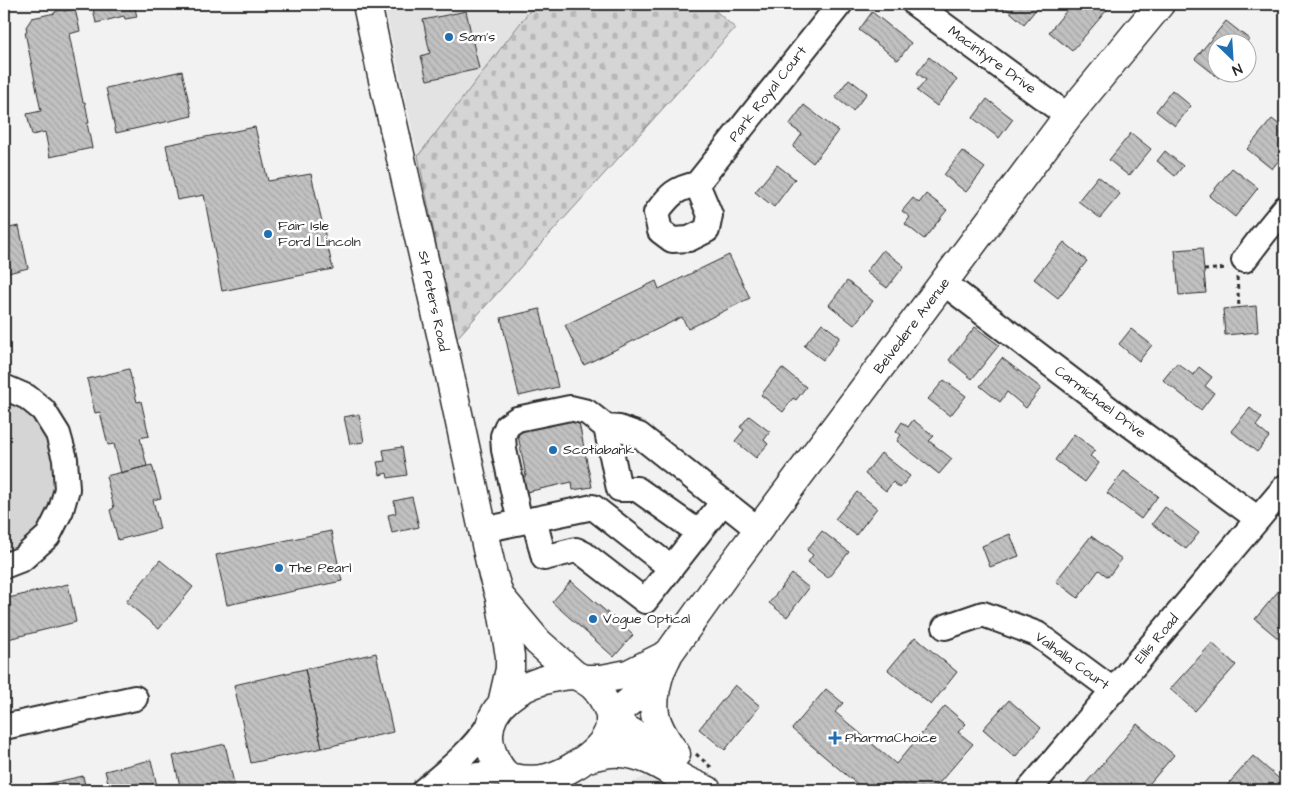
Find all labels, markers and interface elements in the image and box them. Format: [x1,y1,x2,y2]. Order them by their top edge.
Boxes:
street label: Macintyre Drive [944,21,1041,99]
place label: Sam's [459,27,495,47]
marker: Sam's [443,31,455,43]
north arrow [1206,32,1256,82]
street label: Park Royal Court [724,42,812,146]
text: N [1229,58,1245,80]
place label: Fair Isle Ford Lincoln [278,216,361,252]
marker: Fair Isle Ford Lincoln [262,228,274,240]
street label: St Peters Road [413,249,453,353]
street label: Belvedere Avenue [869,273,955,378]
street label: Carmichael Drive [1050,361,1150,443]
place label: Scotiabank [563,440,635,460]
marker: Scotiabank [547,444,559,456]
place label: The Pearl [289,558,351,578]
marker: The Pearl [273,562,285,574]
place label: Vogue Optical [603,609,690,629]
street label: Ellis Road [1130,610,1184,668]
marker: Vogue Optical [587,613,599,625]
street label: Valhalla Court [1031,627,1114,695]
place label: PharmaChoice [845,728,937,748]
marker: PharmaChoice [829,732,841,744]

